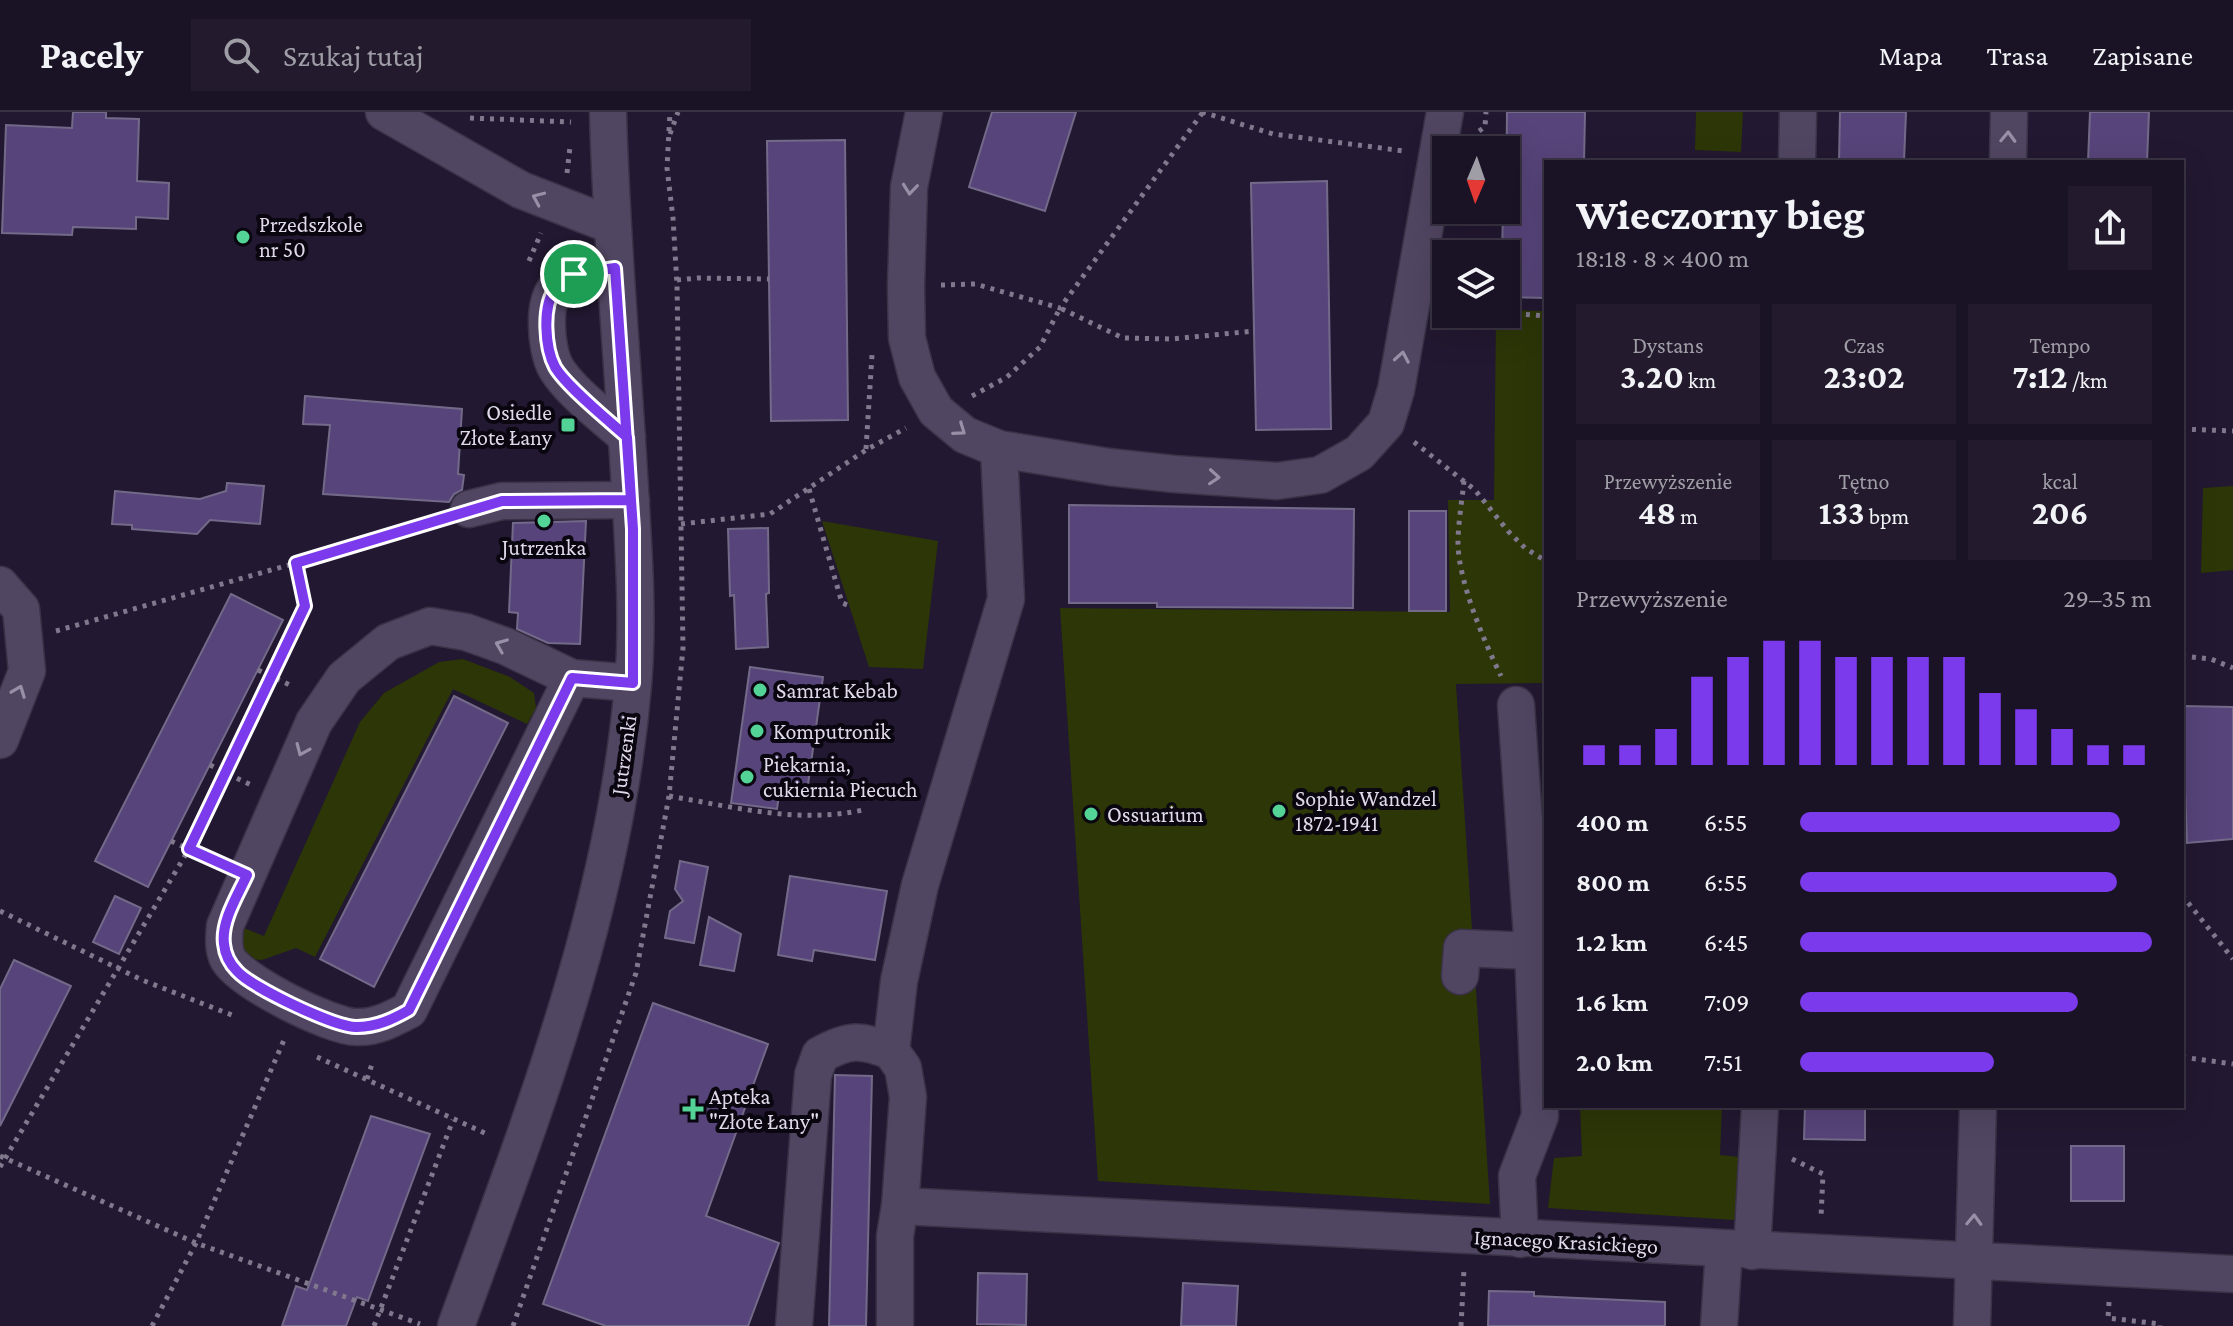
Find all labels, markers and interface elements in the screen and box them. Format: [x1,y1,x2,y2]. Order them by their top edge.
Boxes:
search box [191,19,751,91]
icon: search [219,33,263,77]
text: Pacely [40,34,143,76]
text: Szukaj tutaj [283,39,423,72]
text: Mapa [1879,40,1943,71]
text: Trasa [1987,40,2048,71]
text: Zapisane [2092,40,2193,71]
one-way arrow [2000,130,2017,143]
north arrow [1432,136,1520,224]
map controls [1432,136,1520,328]
one-way arrow [902,182,919,195]
button: share [2068,186,2152,270]
text: Wieczorny bieg [1576,190,1865,238]
one-way arrow [532,191,547,207]
place label: Przedszkole nr 50 [259,212,363,262]
marker: Przedszkole nr 50 [234,228,252,246]
pin [540,240,608,308]
button: layers [1432,240,1520,328]
text: 18:18 · 8 × 400 m [1576,244,1749,273]
icon: arrive [552,252,596,296]
text: Dystans [1632,333,1704,358]
text: Czas [1843,333,1885,358]
text: Tempo [2030,333,2090,358]
one-way arrow [1393,350,1410,364]
text: 3.20 [1620,358,1684,395]
text: 23:02 [1823,358,1905,395]
text: 7:12 [2012,358,2068,395]
text: km [1684,368,1716,393]
text: /km [2068,368,2108,393]
place label: Osiedle Złote Łany [460,400,553,450]
marker: Osiedle Złote Łany [559,416,577,434]
one-way arrow [952,420,966,435]
one-way arrow [1208,468,1221,485]
text: Przewyższenie [1604,469,1732,494]
text: Tętno [1839,469,1889,494]
text: kcal [2042,469,2078,494]
text: 48 [1638,494,1676,531]
text: 133 [1819,494,1865,531]
text: 206 [2032,494,2088,531]
text: m [1676,504,1698,529]
text: bpm [1865,504,1909,529]
marker: Jutrzenka [535,512,553,530]
place label: Jutrzenka [500,535,586,560]
text: Przewyższenie [1576,584,1728,613]
text: 29–35 m [2063,584,2152,613]
one-way arrow [495,638,509,655]
place label: Samrat Kebab [776,678,898,703]
marker: Samrat Kebab [751,681,769,699]
one-way arrow [9,685,26,699]
street label: Jutrzenki [605,713,641,799]
place label: Komputronik [773,719,891,744]
marker: Komputronik [748,722,766,740]
one-way arrow [295,742,311,756]
place label: Piekarnia, cukiernia Piecuch [763,752,918,802]
marker: Piekarnia, cukiernia Piecuch [738,768,756,786]
place label: Sophie Wandzel 1872-1941 [1295,786,1437,836]
place label: Ossuarium [1107,802,1204,827]
marker: Sophie Wandzel 1872-1941 [1270,802,1288,820]
marker: Ossuarium [1082,805,1100,823]
text: 400 m [1576,808,1649,837]
text: 6:55 [1704,808,1747,837]
text: 800 m [1576,868,1650,897]
text: 6:55 [1704,868,1747,897]
text: 1.2 km [1576,928,1647,957]
text: 6:45 [1704,928,1749,957]
text: 1.6 km [1576,988,1648,1017]
text: 7:09 [1704,988,1749,1017]
text: 2.0 km [1576,1048,1653,1077]
text: 7:51 [1704,1048,1742,1077]
place label: Apteka "Złote Łany" [709,1084,819,1134]
marker: Apteka "Złote Łany" [684,1100,702,1118]
one-way arrow [1966,1213,1983,1226]
street label: Ignacego Krasickiego [1473,1224,1659,1259]

